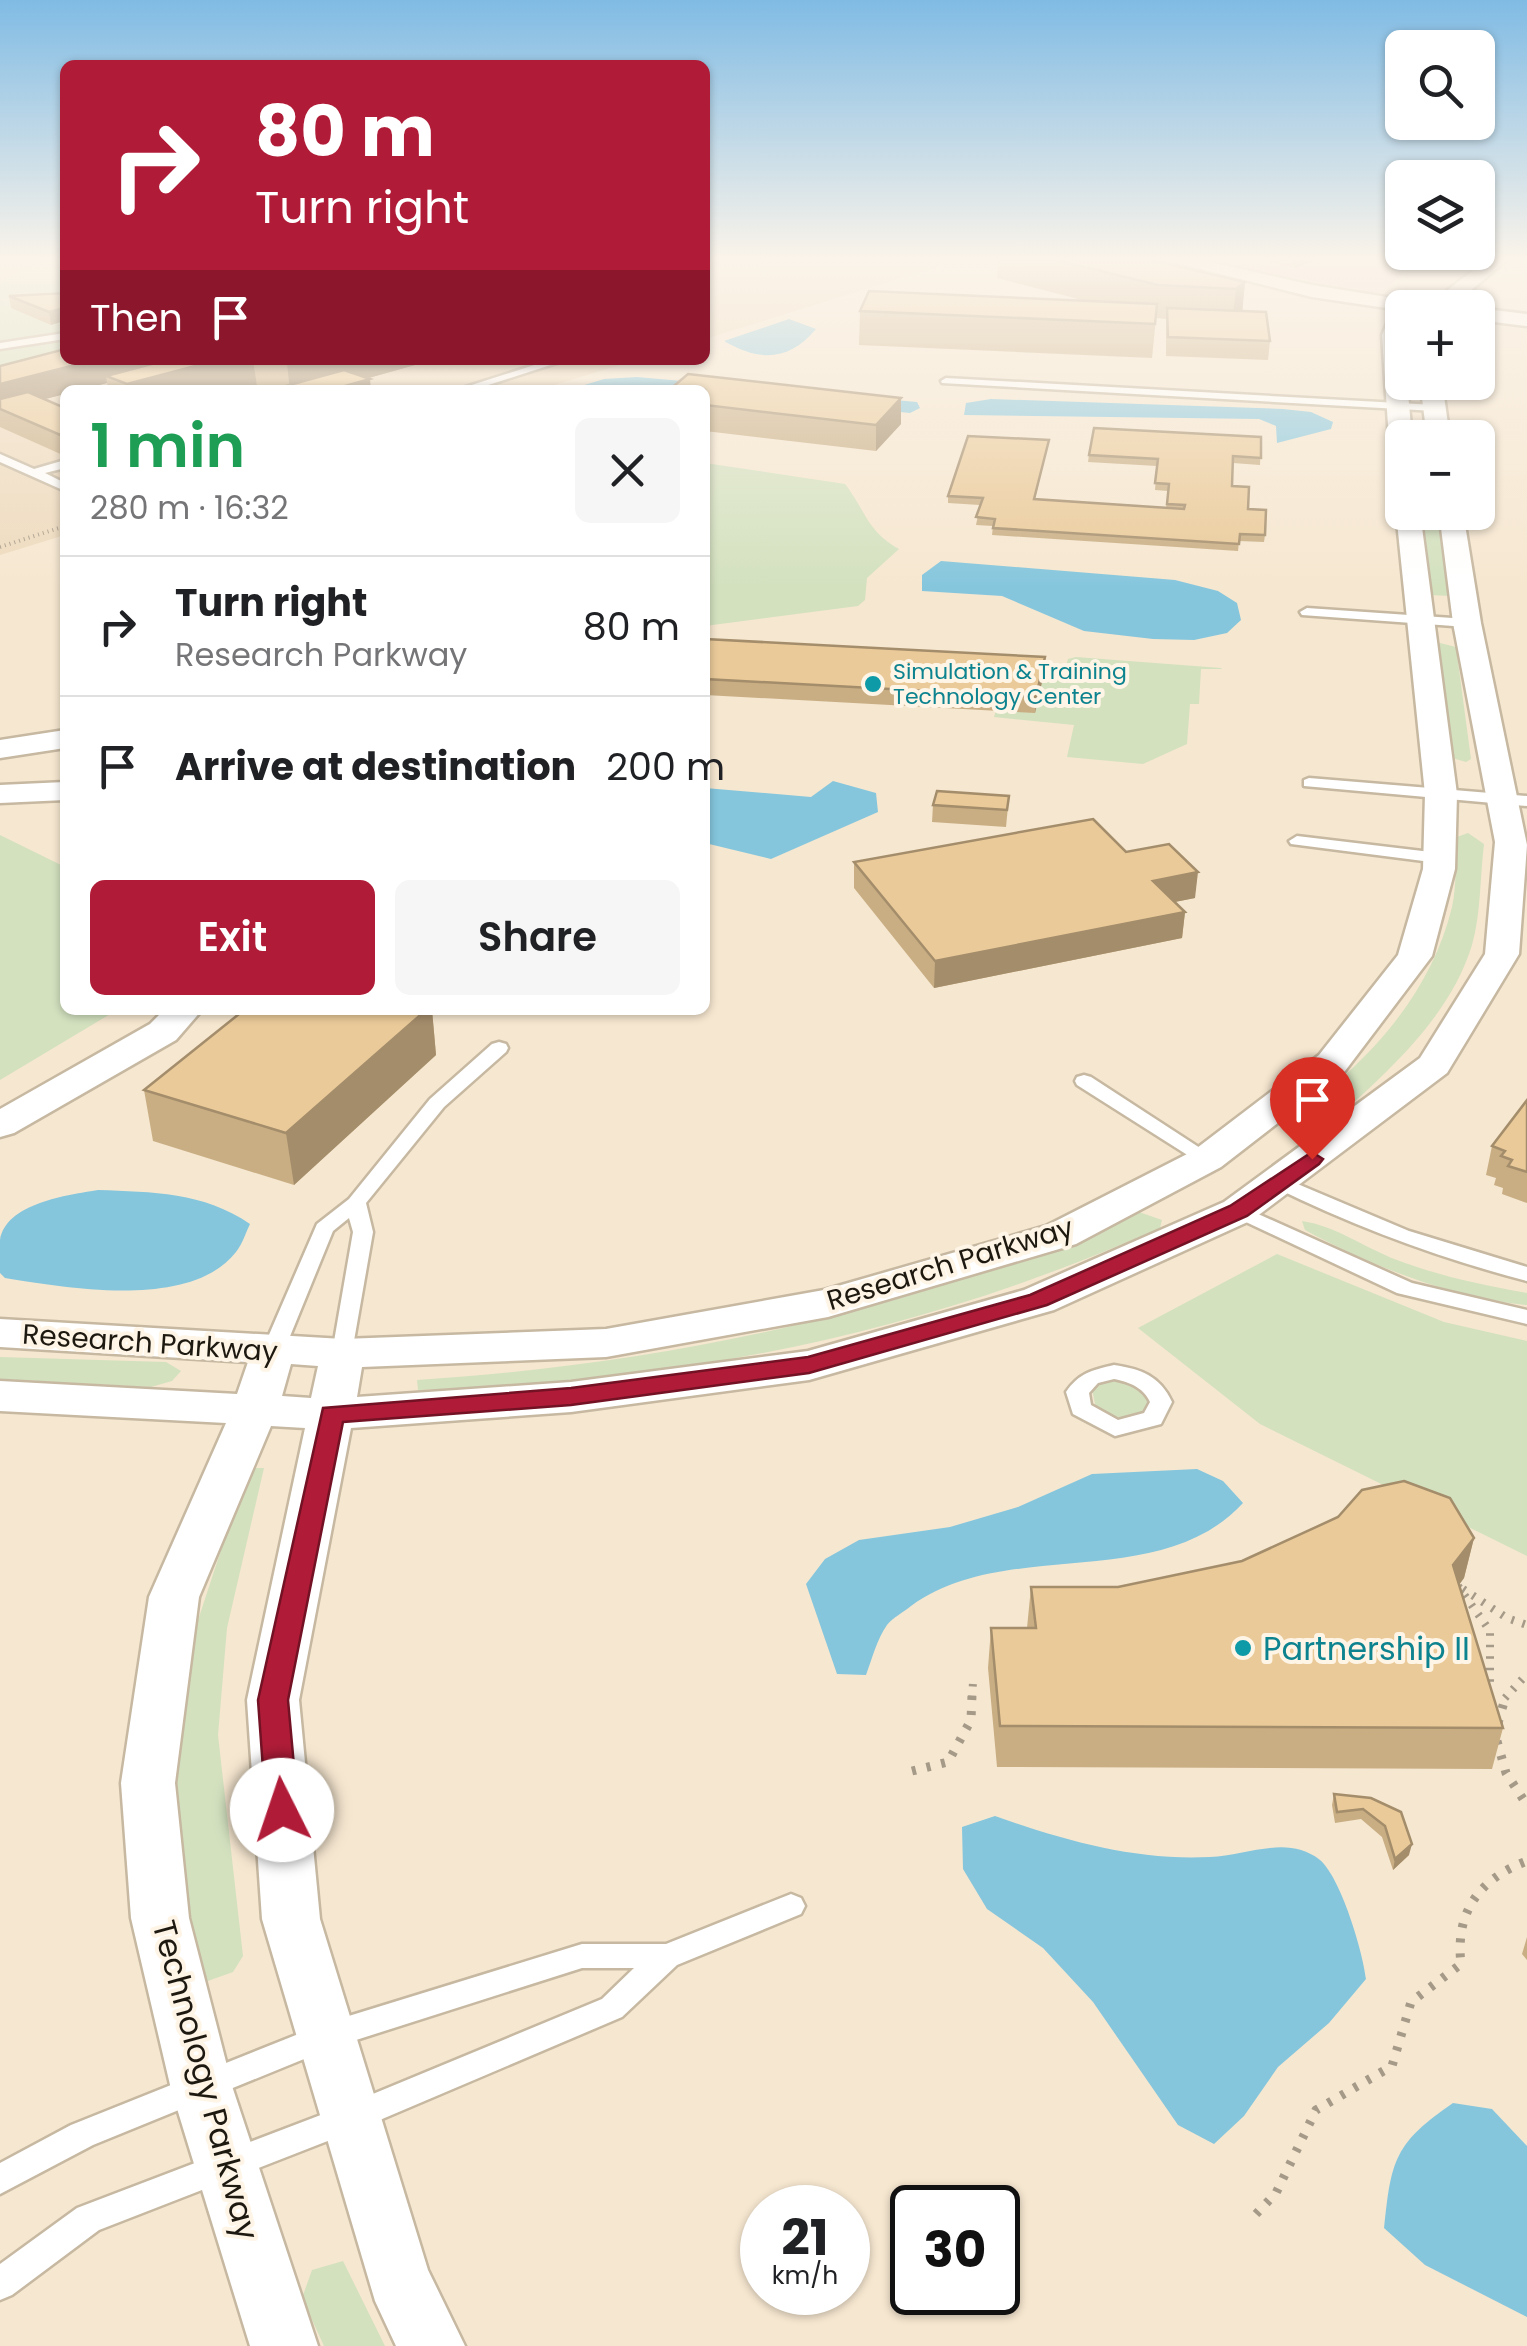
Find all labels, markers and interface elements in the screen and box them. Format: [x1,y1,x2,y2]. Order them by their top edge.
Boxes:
map controls [1385,30,1495,530]
button: search [1385,30,1495,140]
text: 80 m [255,82,435,181]
icon: right [90,100,220,230]
button: layers [1385,160,1495,270]
text: Turn right [255,176,469,239]
icon: arrive [203,290,258,345]
button: + [1385,290,1495,400]
text: Then [90,291,183,344]
text: 1 min [90,404,245,488]
button: close [575,418,680,523]
button: − [1385,420,1495,530]
text: 280 m · 16:32 [90,485,289,530]
text: Turn right [175,576,367,629]
icon: right [90,599,145,654]
text: 80 m [583,600,680,653]
text: Research Parkway [175,632,467,677]
place label: Simulation & Training Technology Center [893,656,1127,712]
marker: Simulation & Training Technology Center [862,673,884,695]
icon: arrive [90,739,145,794]
text: Arrive at destination [175,740,576,793]
text: 200 m [606,740,725,793]
button: Exit [90,880,375,995]
button: Share [395,880,680,995]
pin [1270,1057,1355,1160]
icon: arrive [1285,1072,1340,1127]
street label: Research Parkway [822,1208,1078,1320]
street label: Research Parkway [21,1315,279,1371]
place label: Partnership II [1263,1626,1470,1671]
marker: Partnership II [1232,1637,1254,1659]
position arrow [230,1758,334,1862]
street label: Technology Parkway [142,1915,270,2245]
speed limit sign: 30 [890,2185,1020,2315]
text: 21 [781,2202,829,2273]
text: km/h [772,2258,838,2293]

